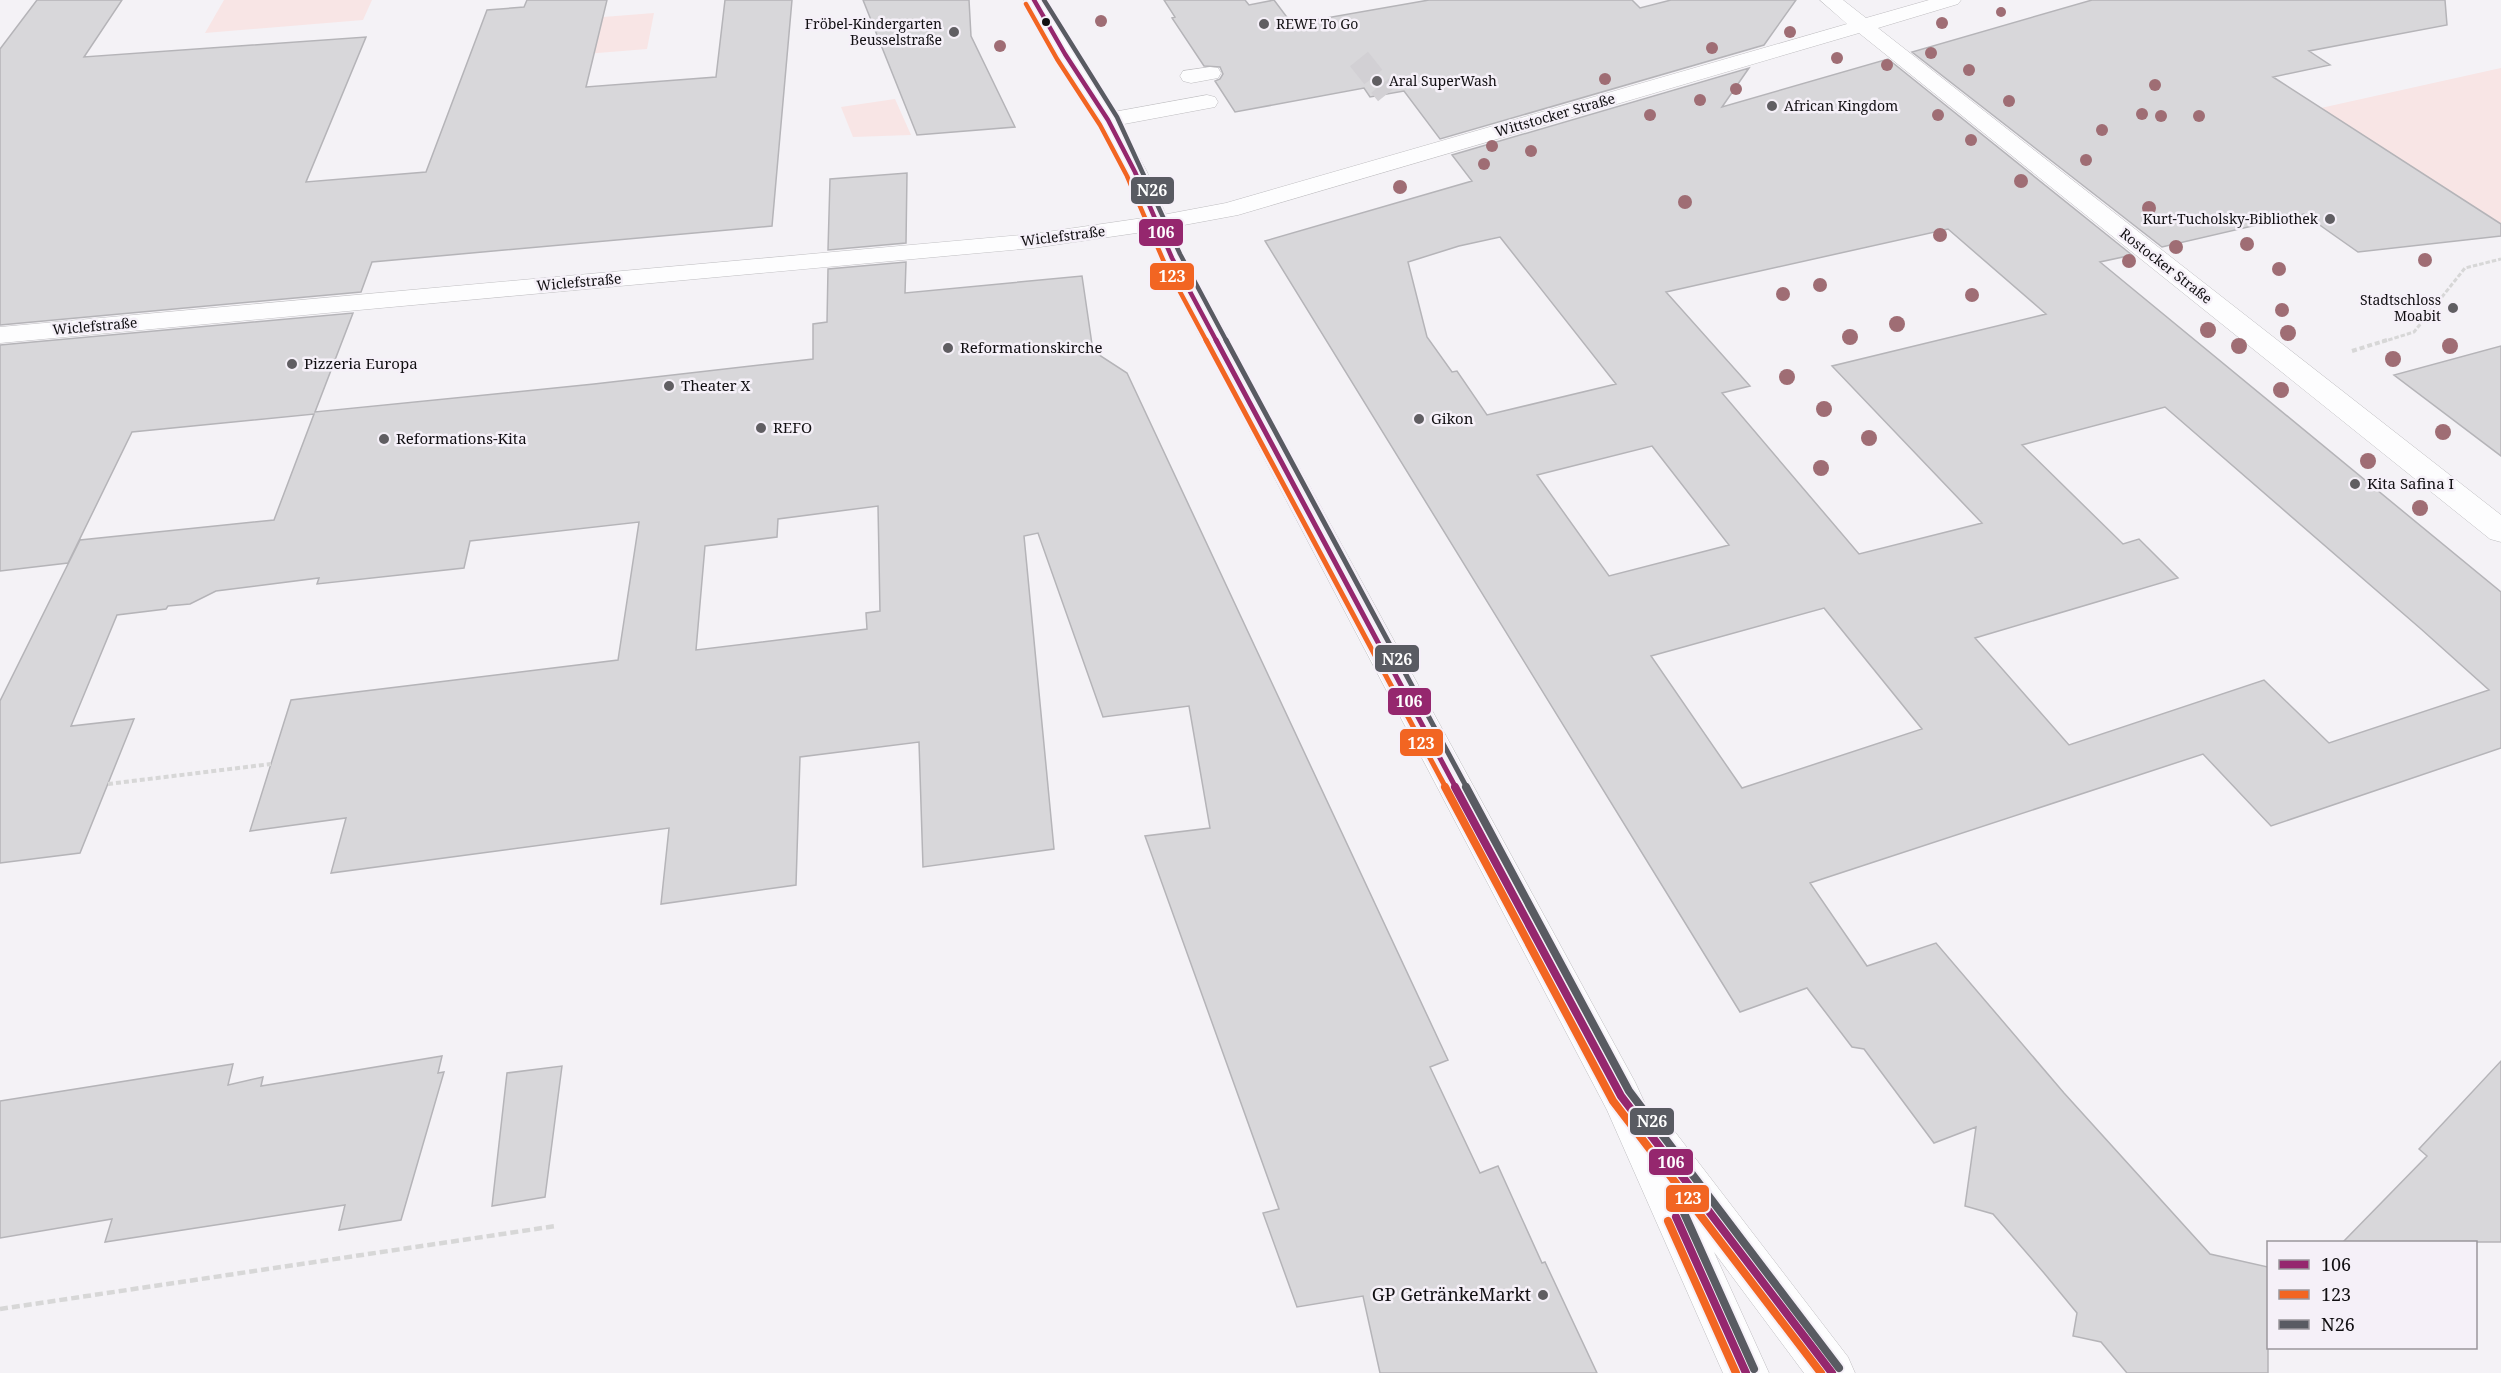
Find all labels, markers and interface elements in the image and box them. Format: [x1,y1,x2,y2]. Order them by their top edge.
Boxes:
place label: Fröbel-Kindergarten Beusselstraße [805,14,942,49]
place label: REWE To Go [1276,14,1358,33]
unlabelled marker [1040,16,1052,28]
marker: REWE To Go [1257,17,1271,31]
marker: Fröbel-Kindergarten Beusselstraße [947,25,961,39]
place label: Aral SuperWash [1389,71,1497,90]
marker: Aral SuperWash [1370,74,1384,88]
street label: Wittstocker Straße [1493,88,1617,141]
place label: African Kingdom [1784,96,1898,115]
marker: African Kingdom [1765,99,1779,113]
line badge: N26 [1130,176,1175,205]
text: N26 [1137,179,1167,201]
place label: Kurt-Tucholsky-Bibliothek [2143,209,2319,228]
marker: Kurt-Tucholsky-Bibliothek [2323,212,2337,226]
line badge: 106 [1138,218,1184,247]
street label: Wiclefstraße [1020,221,1106,250]
text: 106 [1147,221,1175,243]
street label: Rostocker Straße [2116,224,2216,308]
line badge: 123 [1149,262,1195,291]
text: 123 [1158,265,1186,287]
street label: Wiclefstraße [536,268,622,295]
place label: Stadtschloss Moabit [2360,290,2441,325]
marker: Stadtschloss Moabit [2446,301,2460,315]
street label: Wiclefstraße [52,312,138,339]
place label: Reformationskirche [960,337,1103,357]
marker: Reformationskirche [941,341,955,355]
place label: Pizzeria Europa [304,353,418,373]
marker: Pizzeria Europa [285,357,299,371]
place label: Theater X [681,375,750,395]
marker: Theater X [662,379,676,393]
place label: Gikon [1431,408,1474,428]
marker: Gikon [1412,412,1426,426]
place label: REFO [773,417,812,437]
marker: REFO [754,421,768,435]
place label: Reformations-Kita [396,428,527,448]
marker: Reformations-Kita [377,432,391,446]
place label: Kita Safina I [2367,473,2454,493]
marker: Kita Safina I [2348,477,2362,491]
line badge: N26 [1374,644,1420,673]
text: N26 [1382,648,1412,670]
line badge: 106 [1387,687,1432,716]
text: 106 [1395,690,1423,712]
line badge: 123 [1399,728,1444,757]
text: 123 [1407,732,1435,754]
line badge: N26 [1629,1107,1675,1136]
text: N26 [1637,1110,1667,1132]
line badge: 106 [1648,1148,1694,1176]
text: 106 [1657,1151,1685,1173]
line badge: 123 [1665,1184,1710,1213]
text: 123 [1674,1187,1702,1209]
legend [2267,1241,2477,1349]
text: 106 [2321,1252,2351,1276]
place label: GP GetränkeMarkt [1372,1282,1531,1306]
text: 123 [2321,1282,2351,1306]
marker: GP GetränkeMarkt [1536,1288,1550,1302]
text: N26 [2321,1312,2355,1336]

